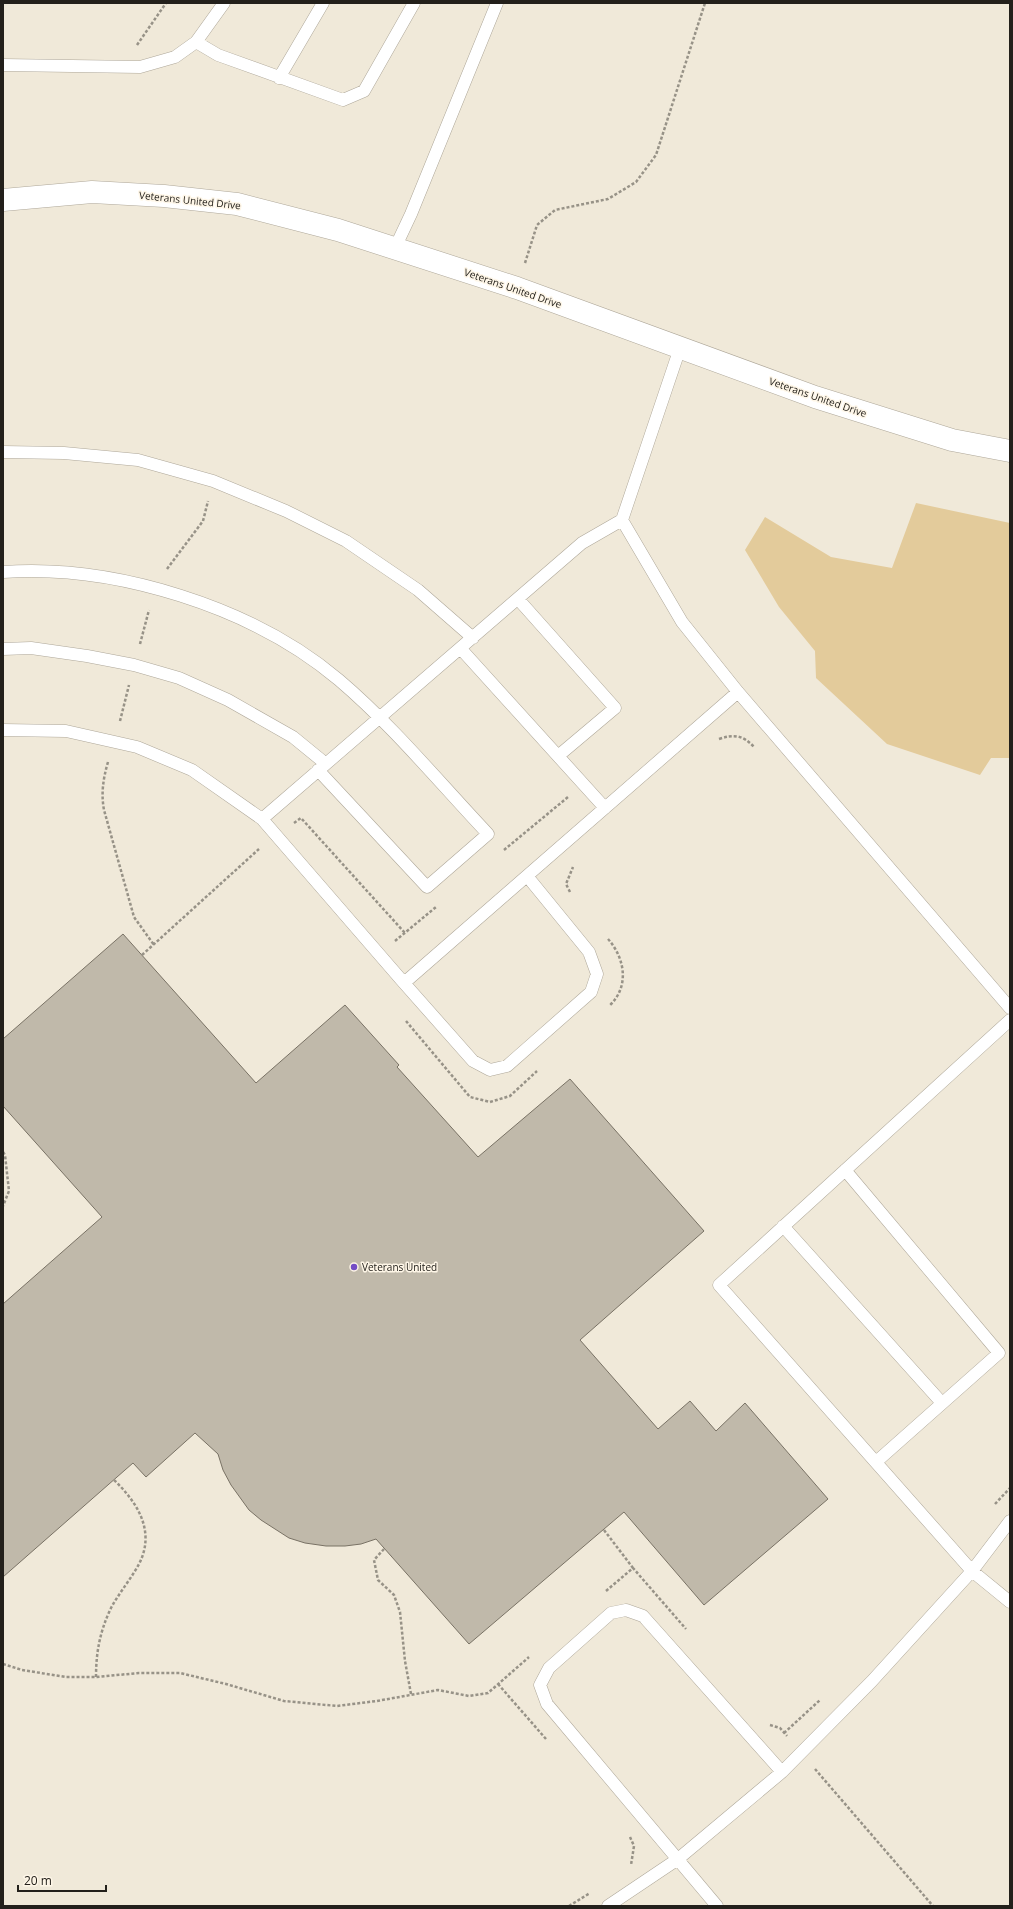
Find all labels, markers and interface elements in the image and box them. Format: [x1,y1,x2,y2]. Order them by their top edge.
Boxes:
street label: Veterans United Drive [138,188,242,212]
street label: Veterans United Drive [462,265,564,311]
street label: Veterans United Drive [767,374,869,420]
place label: Veterans United [362,1260,437,1274]
marker: Veterans United [349,1262,359,1272]
scale bar [18,1867,106,1893]
text: 20 m [24,1872,52,1889]

